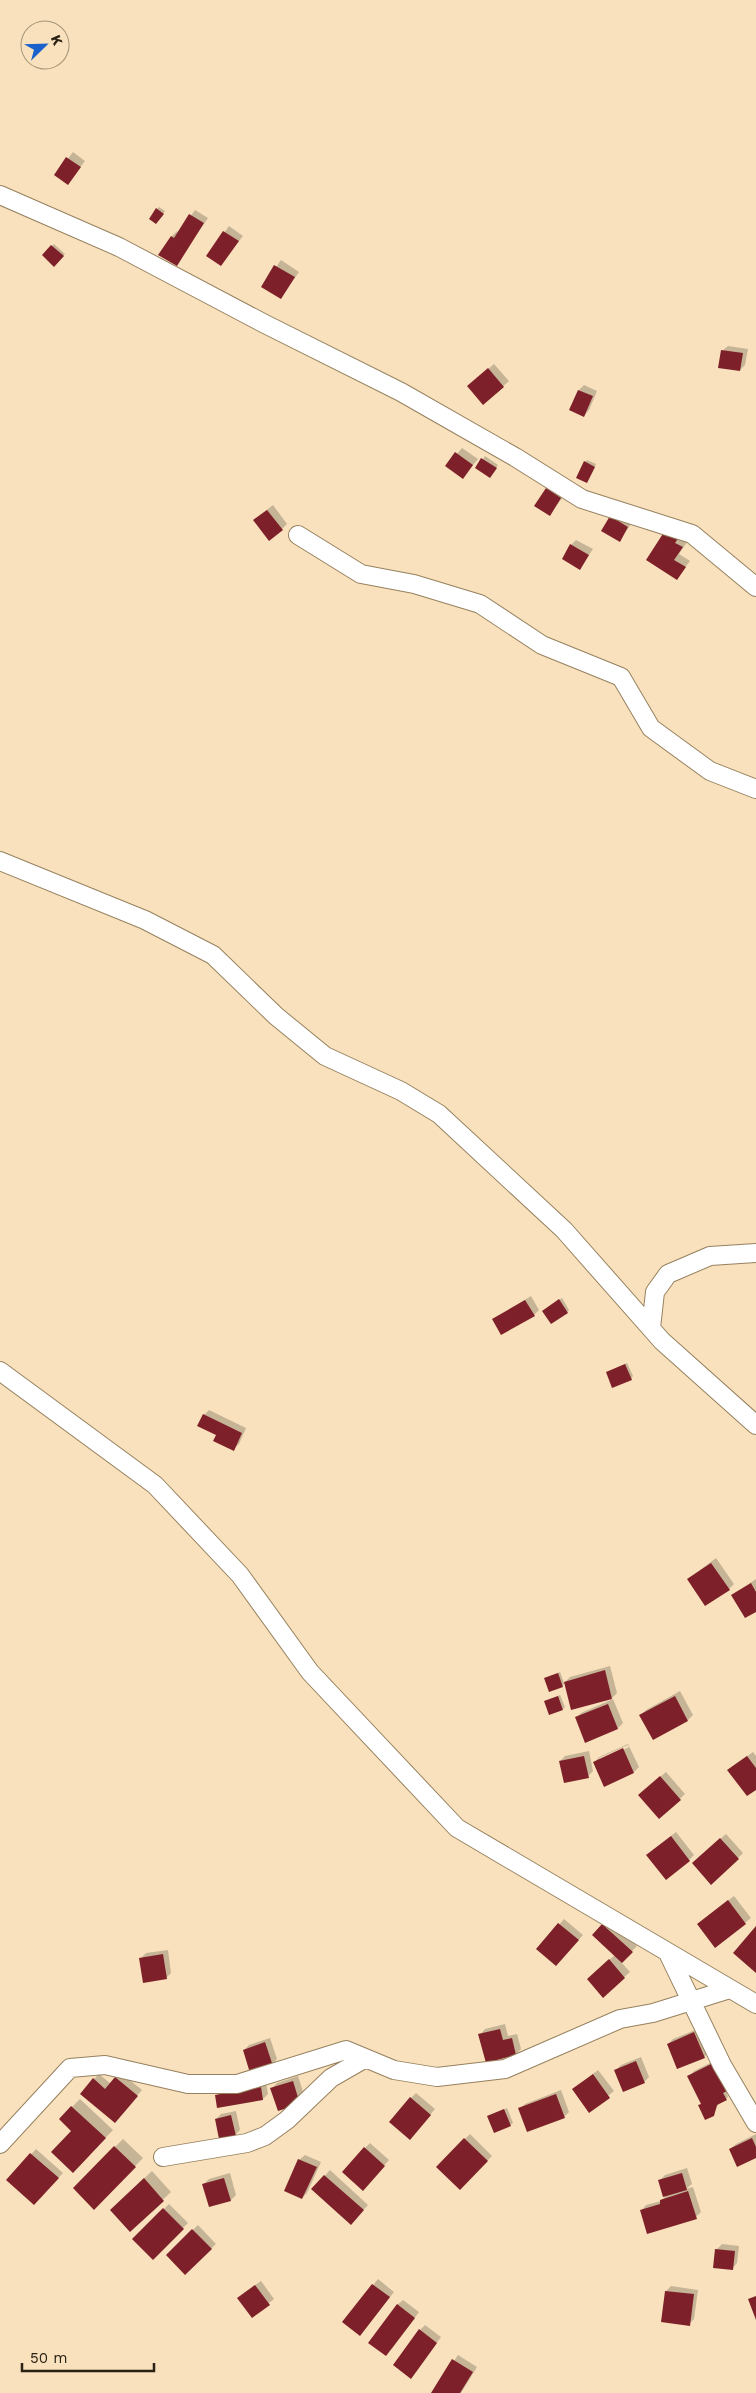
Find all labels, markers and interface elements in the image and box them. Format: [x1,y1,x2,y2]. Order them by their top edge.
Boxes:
north arrow [20,20,70,70]
text: K [48,32,66,48]
scale bar [22,2340,155,2372]
text: 50 m [30,2349,67,2367]

